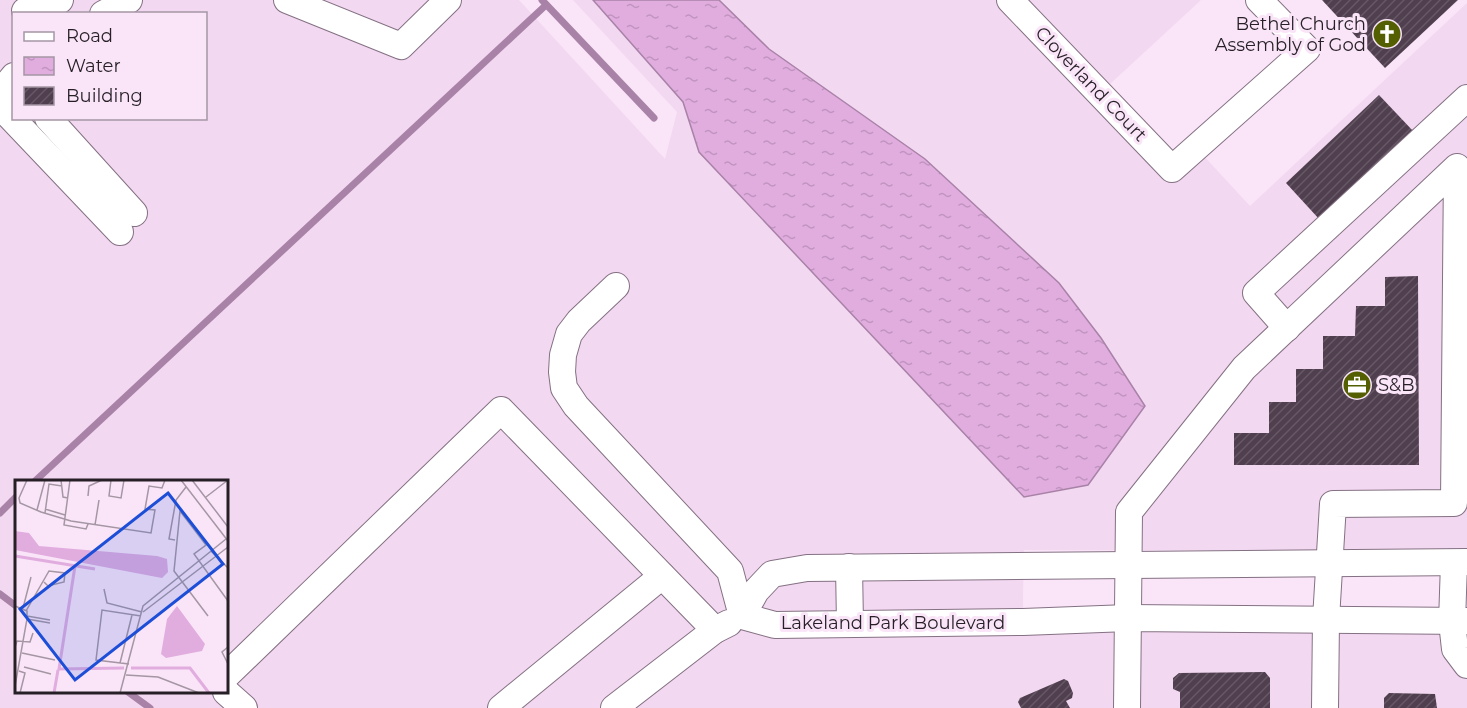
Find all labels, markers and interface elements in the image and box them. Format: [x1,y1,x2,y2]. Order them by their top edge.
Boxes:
legend [12,12,207,120]
place label: Bethel Church Assembly of God [1215,13,1366,56]
church icon: Bethel Church Assembly of God [1371,18,1403,50]
street label: Cloverland Court [1031,22,1151,146]
text: Road [66,25,113,47]
text: Water [66,55,121,77]
text: Building [66,85,143,107]
office icon: S&B [1341,369,1373,401]
place label: S&B [1378,374,1415,396]
inset map [15,480,228,693]
street label: Lakeland Park Boulevard [781,612,1005,634]

